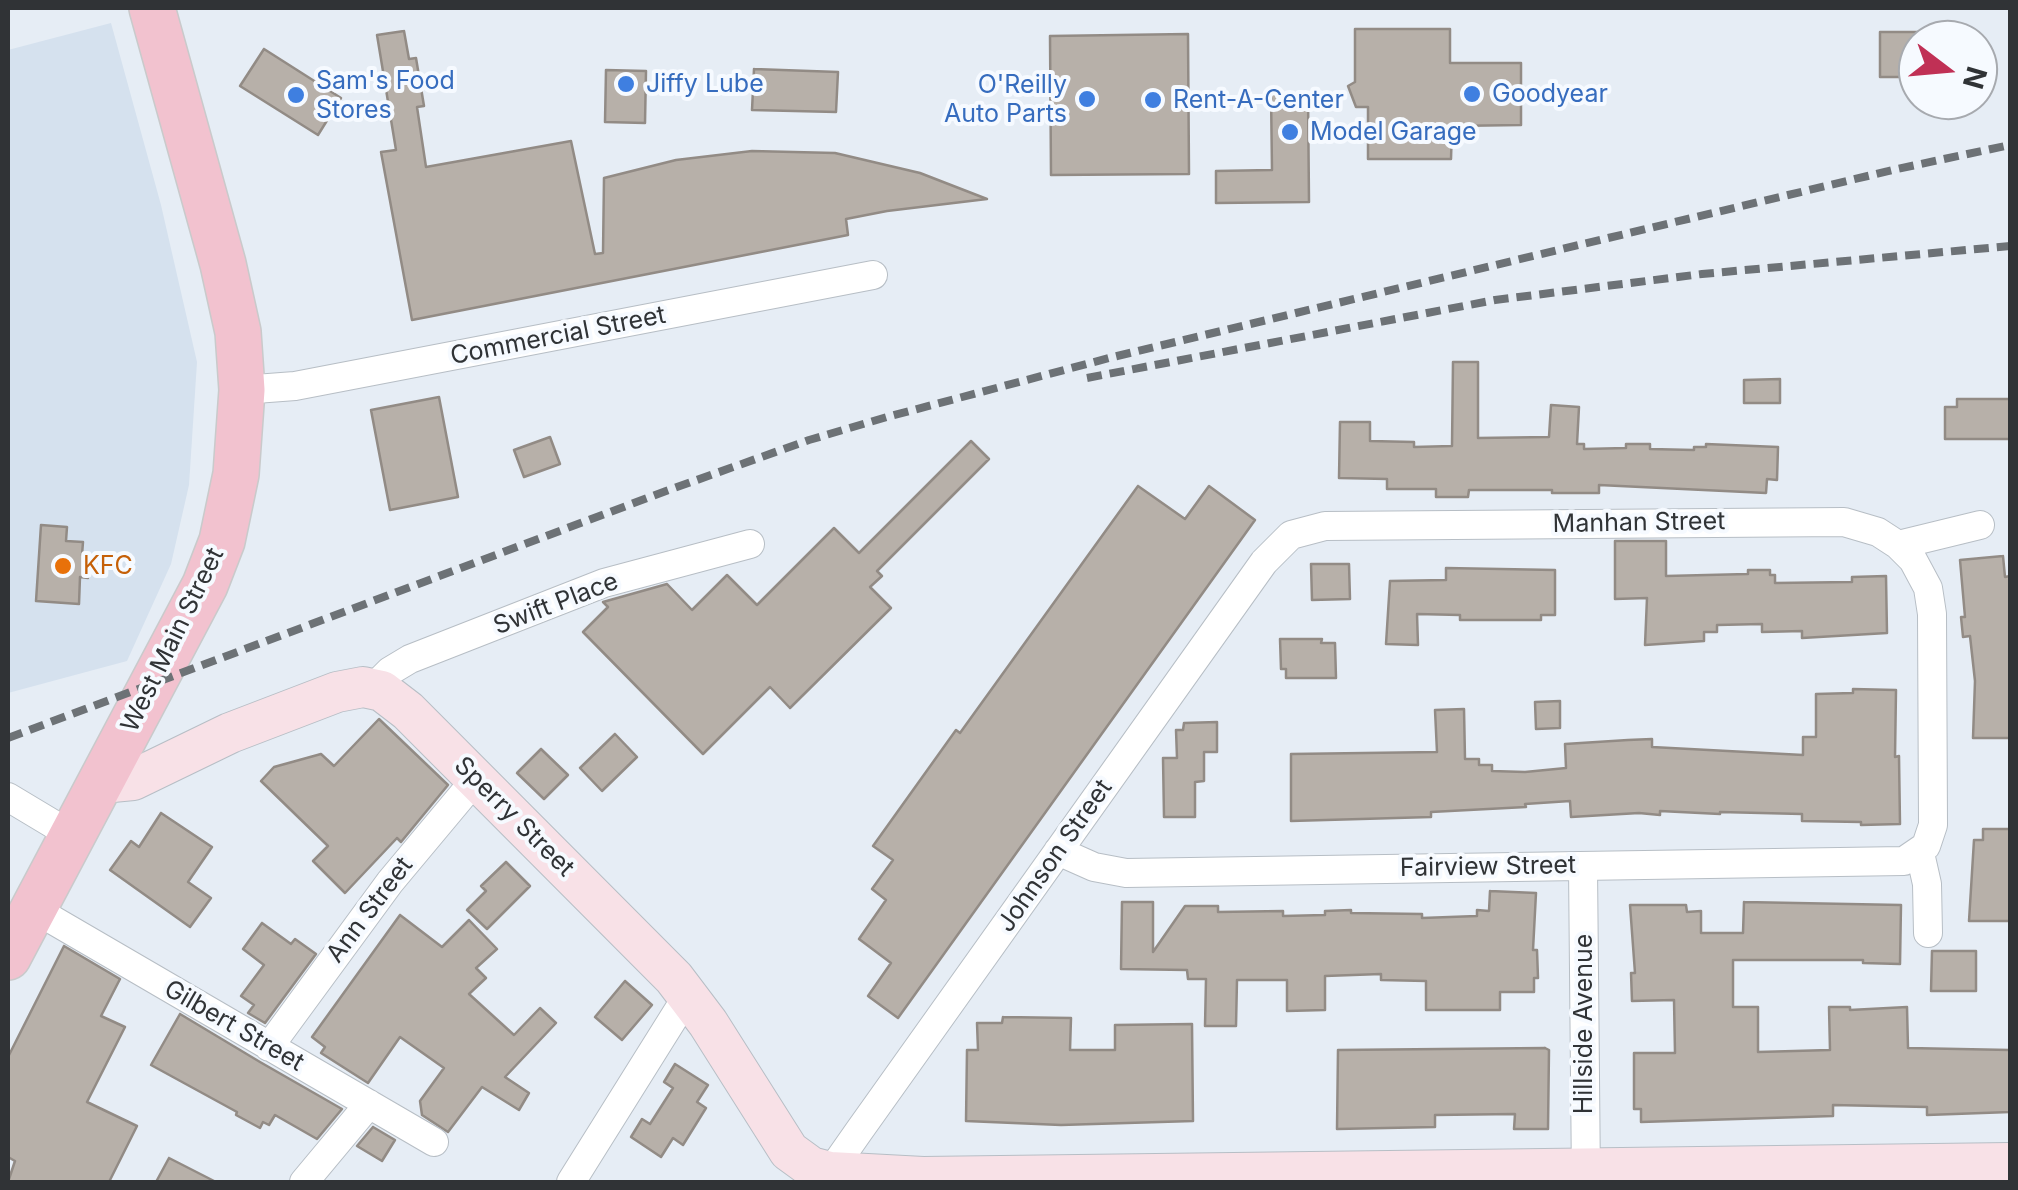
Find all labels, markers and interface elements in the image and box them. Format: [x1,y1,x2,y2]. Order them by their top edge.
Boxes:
north arrow [1898,20,1998,120]
text: N [1956,63,1994,93]
place label: Sam's Food Stores [316,66,455,125]
place label: Jiffy Lube [646,69,764,99]
place label: O'Reilly Auto Parts [944,70,1067,129]
marker: Jiffy Lube [615,73,637,95]
place label: Goodyear [1492,79,1608,109]
marker: Goodyear [1461,83,1483,105]
marker: Sam's Food Stores [285,84,307,106]
place label: Rent-A-Center [1173,85,1344,115]
marker: O'Reilly Auto Parts [1076,88,1098,110]
marker: Rent-A-Center [1142,89,1164,111]
place label: Model Garage [1310,117,1477,147]
marker: Model Garage [1279,121,1301,143]
street label: Commercial Street [448,300,668,372]
street label: Manhan Street [1552,506,1726,540]
street label: West Main Street [115,543,231,737]
place label: KFC [83,551,133,581]
marker: KFC [52,555,74,577]
street label: Swift Place [489,567,623,641]
street label: Sperry Street [448,751,580,883]
street label: Johnson Street [991,774,1119,938]
street label: Fairview Street [1400,850,1576,884]
street label: Ann Street [321,851,419,969]
street label: Hillside Avenue [1569,934,1599,1114]
street label: Gilbert Street [159,974,309,1078]

